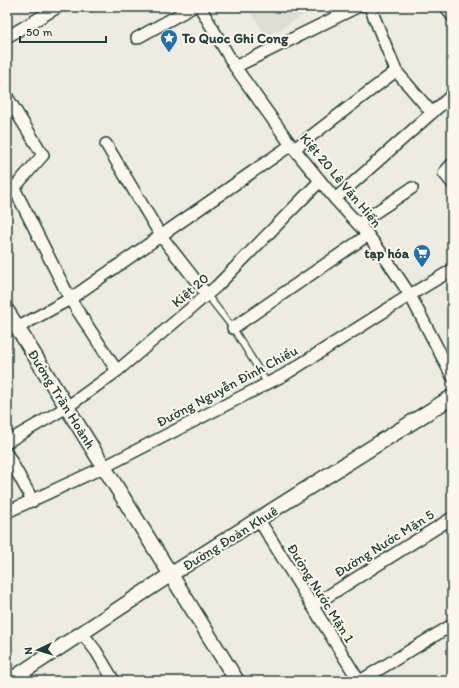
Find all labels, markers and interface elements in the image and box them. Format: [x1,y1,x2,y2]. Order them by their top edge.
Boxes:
scale bar [20,18,106,44]
text: 50 m [26,25,52,39]
place icon: To Quoc Ghi Cong [159,28,179,53]
place label: To Quoc Ghi Cong [181,30,289,47]
street label: Kiệt 20 Lê Văn Hiến [296,130,385,231]
supermarket icon: tạp hóa [412,243,432,268]
place label: tạp hóa [364,245,410,262]
street label: Kiệt 20 [168,270,212,311]
street label: Đường Nguyễn Đình Chiểu [154,342,301,431]
street label: Đường Trần Hoành [24,346,99,453]
street label: Đường Đoàn Khuê [180,502,281,575]
street label: Đường Nước Mặn 5 [331,506,437,581]
street label: Đường Nước Mặn 1 [283,541,358,646]
north arrow [18,630,58,670]
text: N [22,647,35,655]

